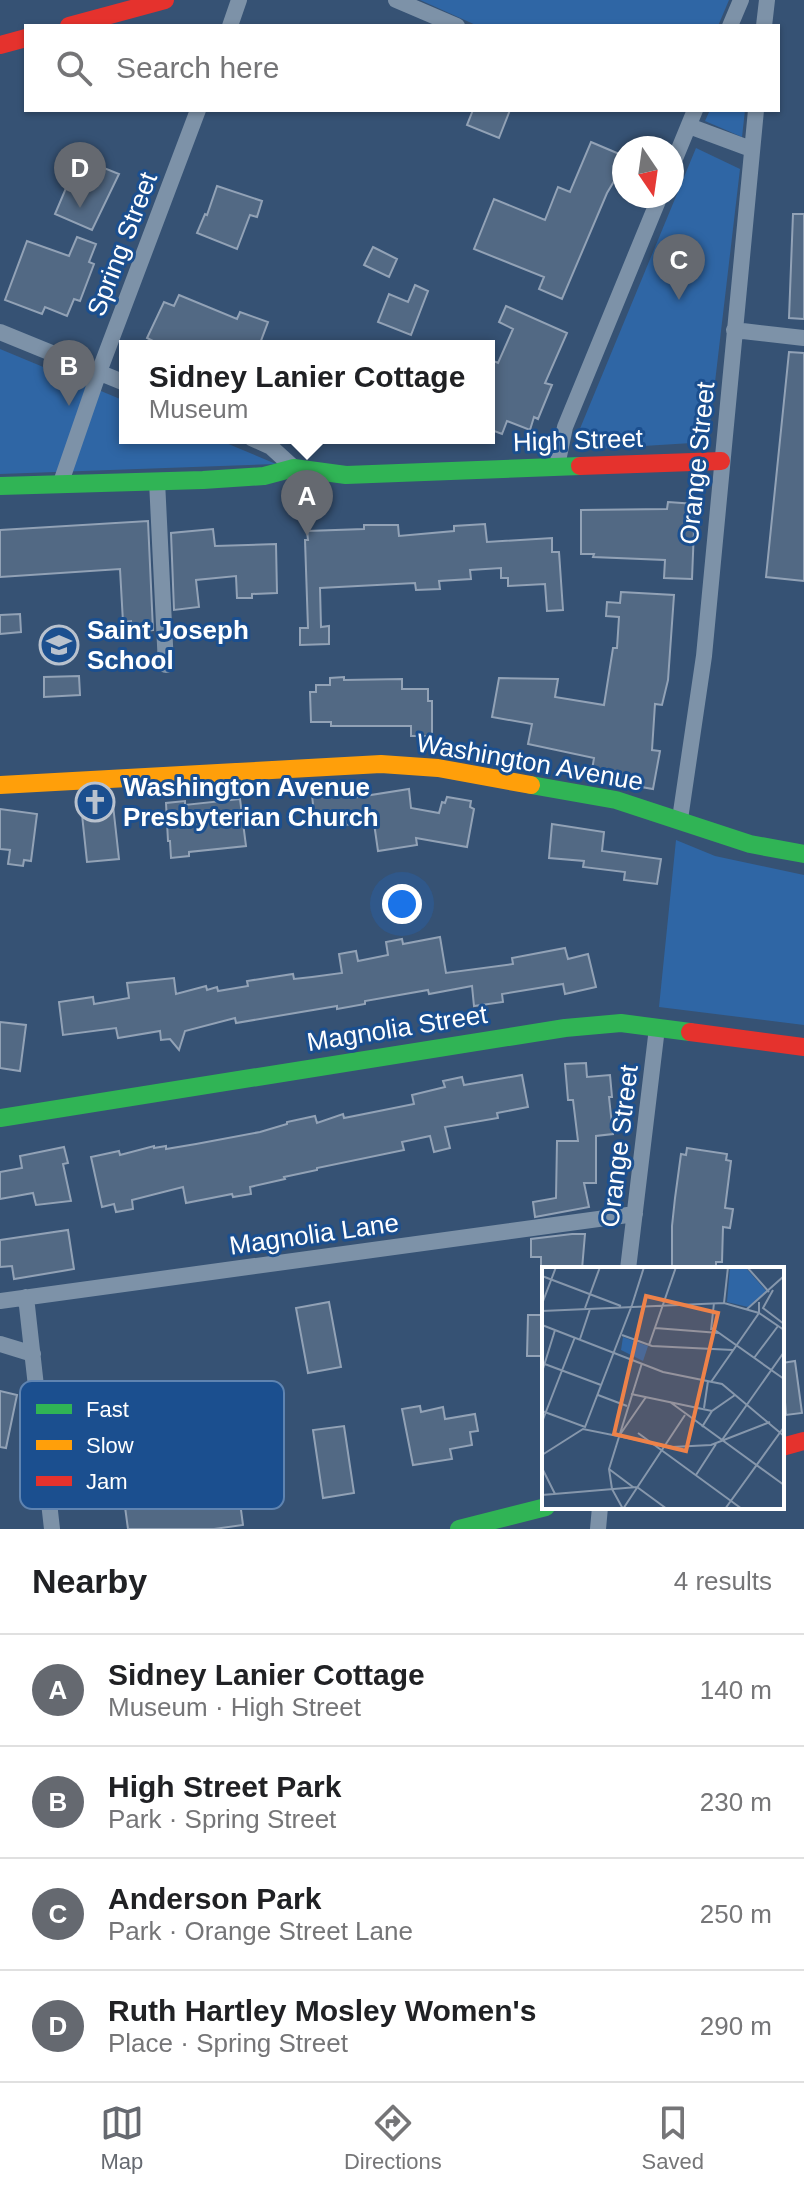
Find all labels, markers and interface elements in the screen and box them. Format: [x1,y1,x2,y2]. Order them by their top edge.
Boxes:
search box [24,24,780,112]
icon: search [52,46,96,90]
text: Search here [116,51,279,84]
north arrow [612,136,684,208]
pin: D [54,142,106,208]
street label: Spring Street [81,167,163,320]
pin: C [653,234,705,300]
pin: B [43,340,95,406]
popup [119,340,495,444]
text: Sidney Lanier Cottage [149,360,465,393]
street label: Orange Street [674,379,721,546]
text: Museum [149,394,248,424]
street label: High Street [512,423,644,457]
pin: A [281,470,333,536]
place label: Saint Joseph School [87,615,249,675]
school or university icon: Saint Joseph School [38,624,80,666]
street label: Washington Avenue [414,727,646,797]
place label: Washington Avenue Presbyterian Church [123,772,379,832]
church icon: Washington Avenue Presbyterian Church [74,781,116,823]
your location [382,884,422,924]
street label: Magnolia Street [305,999,490,1057]
street label: Orange Street [594,1062,644,1229]
street label: Magnolia Lane [227,1207,401,1261]
inset map [542,1267,784,1509]
legend [20,1381,284,1509]
text: Fast [86,1397,129,1422]
text: Slow [86,1433,134,1458]
text: Jam [86,1469,128,1494]
text: Nearby [32,1562,147,1600]
text: 4 results [674,1566,772,1596]
text: Sidney Lanier Cottage [108,1658,425,1691]
text: A [49,1675,67,1705]
text: 140 m [700,1675,772,1705]
text: Museum · High Street [108,1692,361,1722]
text: High Street Park [108,1770,341,1803]
text: B [49,1787,67,1817]
text: 230 m [700,1787,772,1817]
text: Park · Spring Street [108,1804,336,1834]
text: Anderson Park [108,1882,321,1915]
text: C [49,1899,67,1929]
text: 250 m [700,1899,772,1929]
text: Park · Orange Street Lane [108,1916,413,1946]
text: Ruth Hartley Mosley Women's [108,1994,536,2027]
text: D [49,2011,67,2041]
text: 290 m [700,2011,772,2041]
text: Place · Spring Street [108,2028,348,2058]
tab: Map [100,2101,144,2175]
tab: Directions [344,2101,442,2175]
tab: Saved [642,2101,704,2175]

